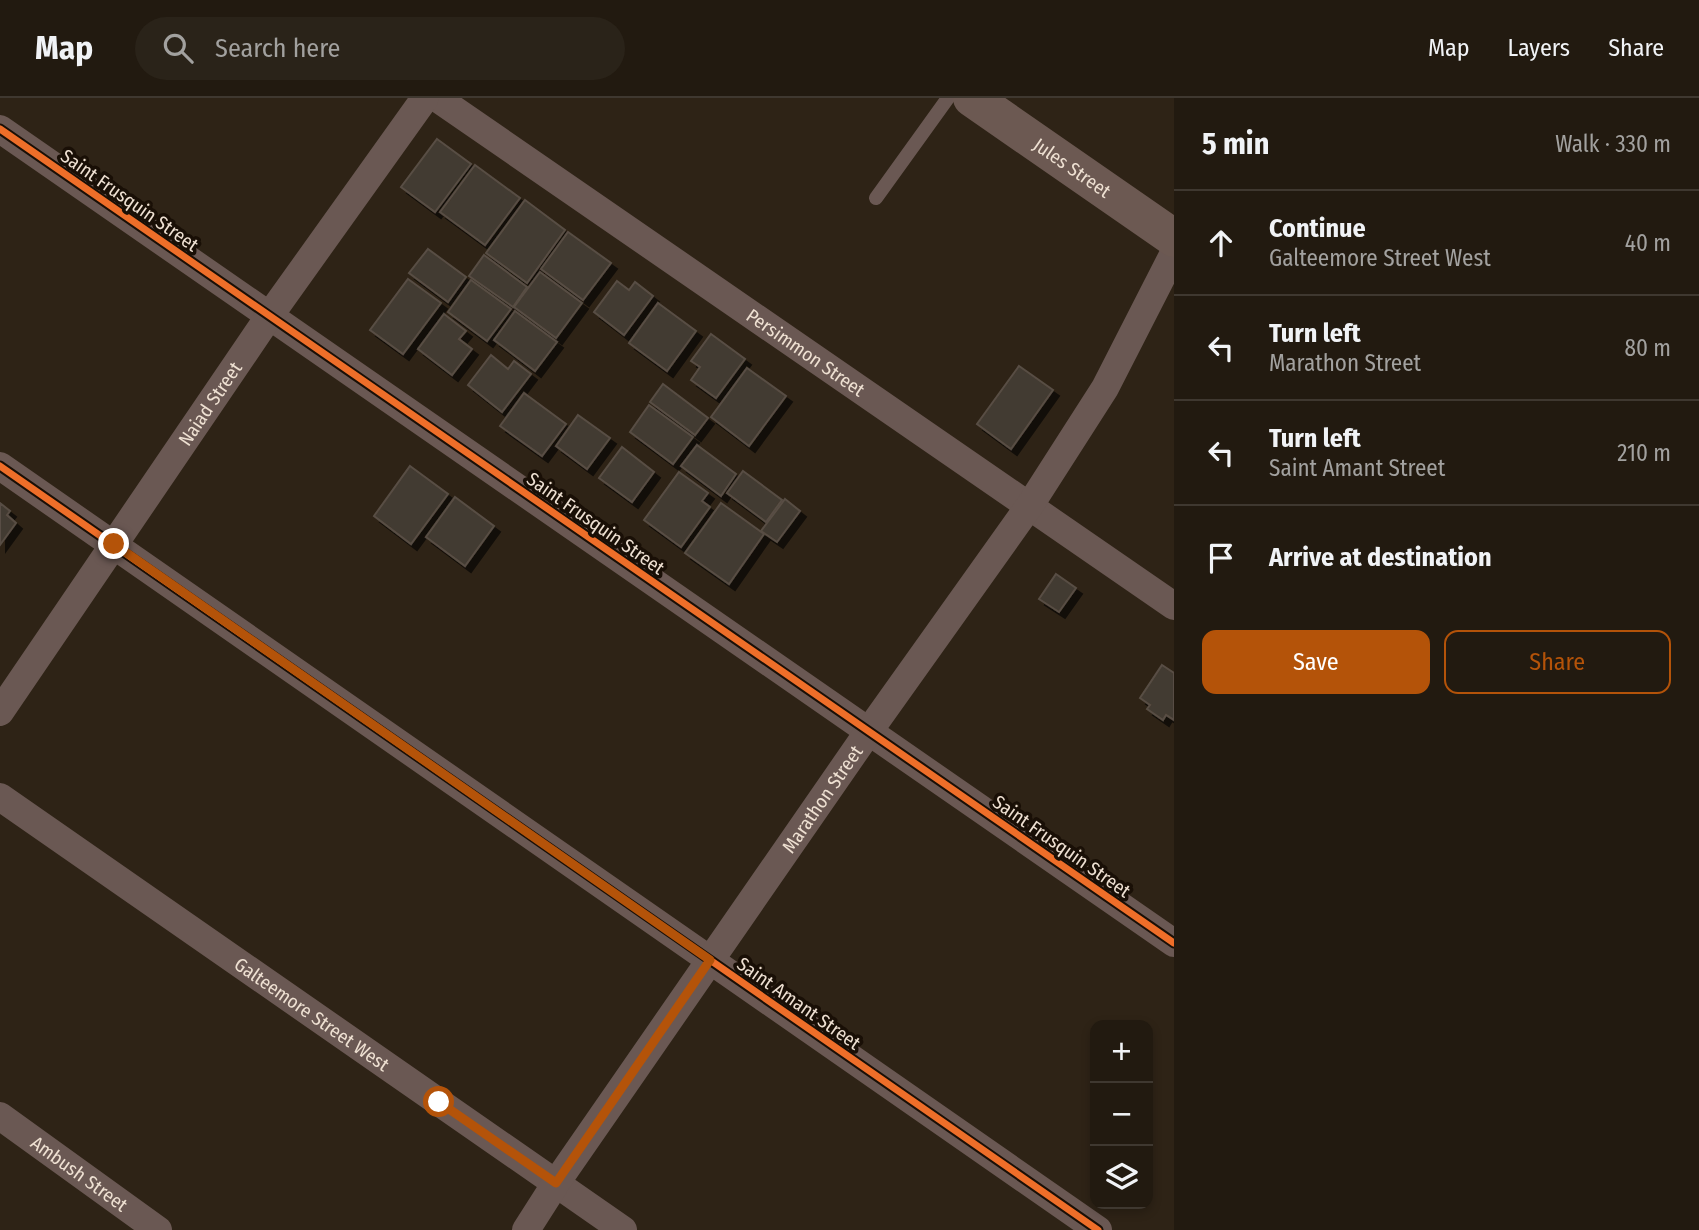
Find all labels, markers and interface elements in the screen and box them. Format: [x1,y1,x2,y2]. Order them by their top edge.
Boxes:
search box [135,17,625,80]
text: Map [35,28,93,68]
icon: search [159,29,197,67]
text: Search here [215,33,340,64]
text: Map [1428,34,1470,62]
text: Layers [1508,34,1570,62]
text: Share [1608,34,1664,62]
text: 5 min [1202,126,1269,162]
text: Walk · 330 m [1555,130,1671,158]
street label: Jules Street [1029,133,1116,203]
street label: Saint Frusquin Street [56,144,204,257]
text: Continue [1269,213,1366,244]
icon: ahead [1202,224,1240,262]
text: 40 m [1625,229,1671,257]
text: Galteemore Street West [1269,244,1491,272]
street label: Persimmon Street [742,304,870,402]
text: Turn left [1269,318,1361,349]
icon: left [1202,329,1240,367]
text: 80 m [1624,334,1671,362]
text: Marathon Street [1269,349,1421,377]
street label: Naiad Street [174,357,247,450]
text: Turn left [1269,423,1361,454]
icon: left [1202,434,1240,472]
text: 210 m [1617,439,1671,467]
text: Saint Amant Street [1269,454,1445,482]
street label: Saint Frusquin Street [522,467,670,580]
route end [98,528,129,559]
icon: arrive [1202,539,1240,577]
text: Arrive at destination [1269,542,1492,573]
button: Save [1202,630,1430,694]
button: Share [1444,630,1671,694]
street label: Marathon Street [777,740,868,857]
street label: Saint Frusquin Street [988,790,1136,903]
street label: Saint Amant Street [733,952,866,1055]
street label: Galteemore Street West [230,953,394,1076]
map controls [1090,1020,1153,1209]
button: + [1090,1020,1153,1083]
button: − [1090,1083,1153,1146]
route start [423,1086,454,1117]
street label: Ambush Street [26,1131,133,1217]
button: layers [1090,1146,1153,1209]

